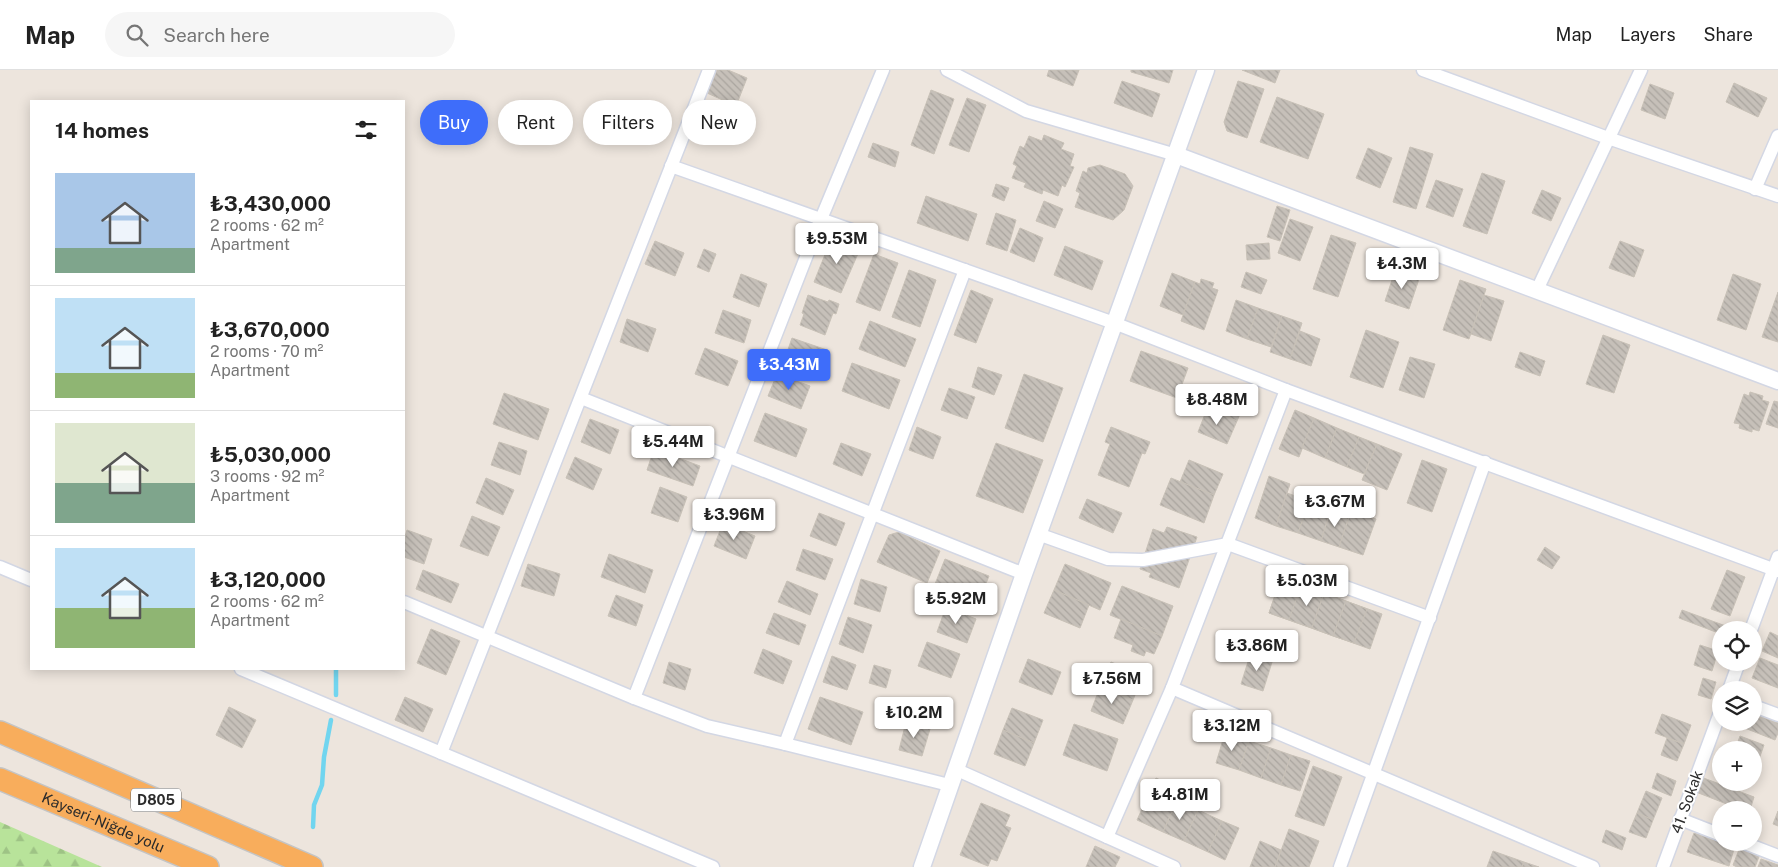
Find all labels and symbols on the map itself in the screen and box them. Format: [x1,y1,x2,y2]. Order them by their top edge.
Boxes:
pin: ₺9.53M [796,222,878,265]
pin: ₺4.3M [1367,248,1437,290]
pin: ₺3.43M [748,348,830,391]
pin: ₺8.48M [1176,384,1258,426]
pin: ₺5.44M [632,426,714,468]
pin: ₺3.67M [1294,486,1376,528]
pin: ₺3.96M [693,498,775,541]
pin: ₺5.03M [1266,564,1348,607]
pin: ₺5.92M [915,582,997,625]
pin: ₺3.86M [1216,630,1298,672]
pin: ₺7.56M [1071,662,1153,705]
pin: ₺10.2M [873,696,955,739]
pin: ₺3.12M [1191,710,1273,752]
street label: 41. Sokak [1667,768,1706,836]
pin: ₺4.81M [1139,778,1221,821]
road number: D805 [131,788,181,812]
street label: Kayseri-Niğde yolu [39,789,167,856]

